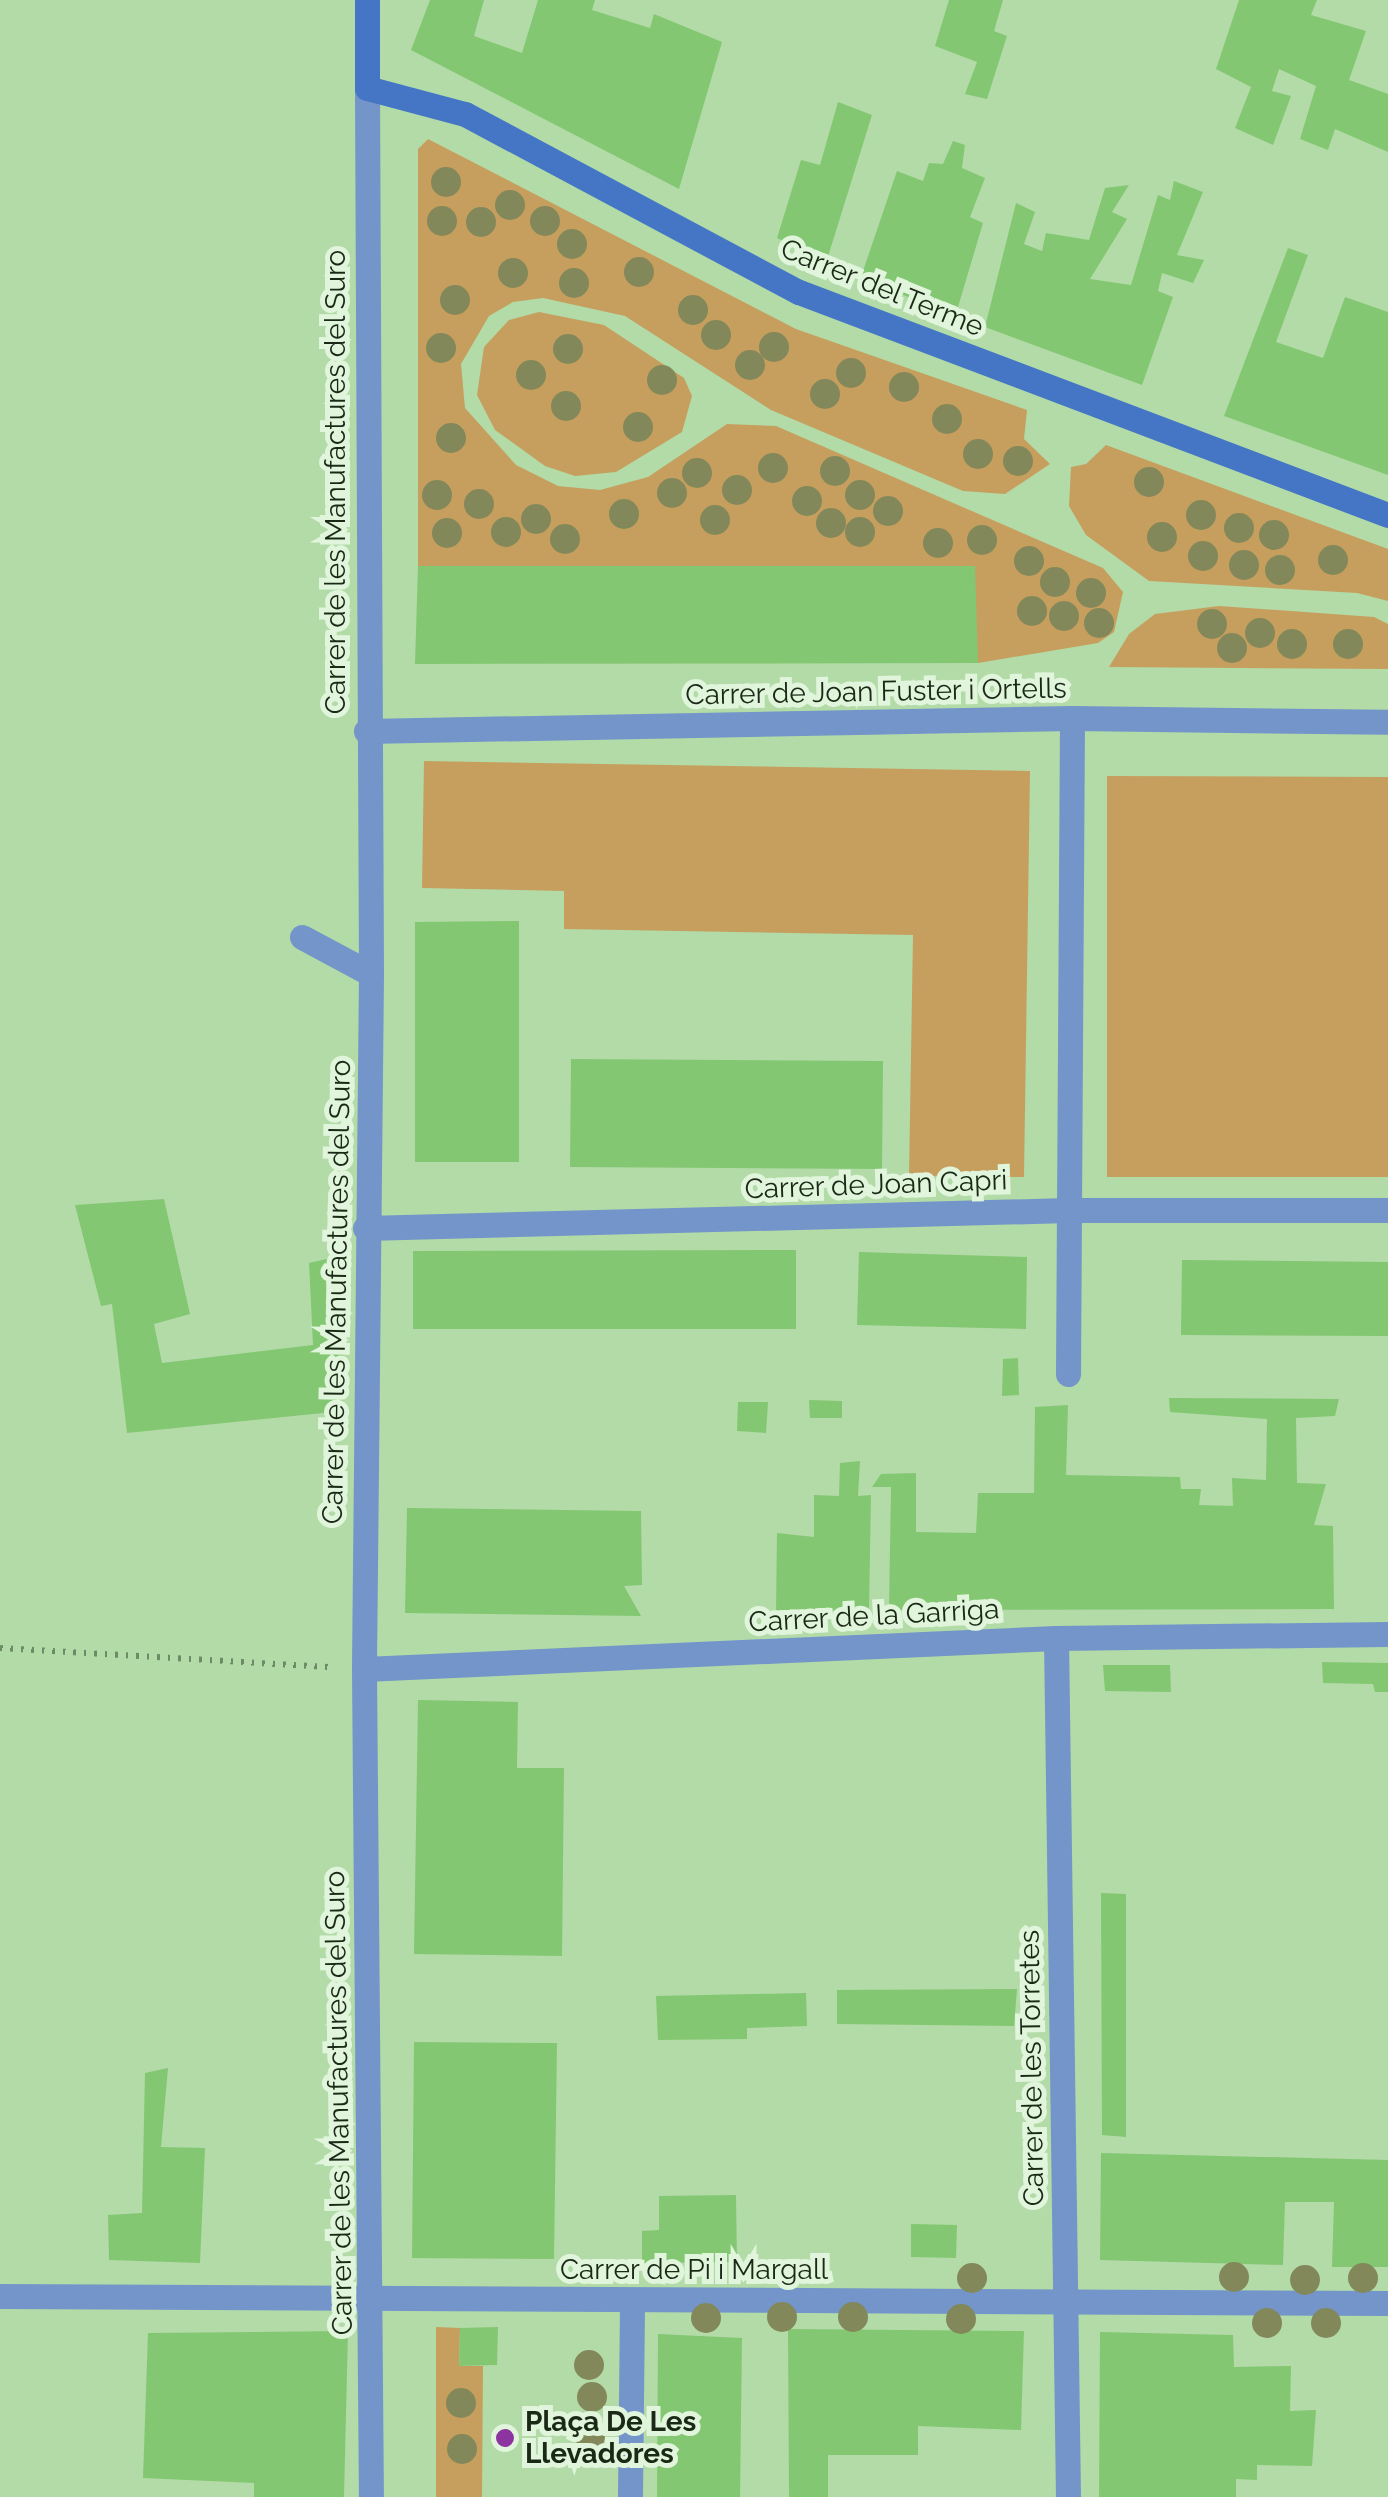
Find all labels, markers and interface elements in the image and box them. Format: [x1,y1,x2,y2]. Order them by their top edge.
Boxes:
street label: Carrer del Terme [775,232,989,344]
street label: Carrer de les Manufactures del Suro [319,249,353,715]
street label: Carrer de Joan Fuster i Ortells [684,672,1068,712]
street label: Carrer de les Manufactures del Suro [316,1059,358,1525]
street label: Carrer de Joan Capri [743,1164,1009,1206]
street label: Carrer de la Garriga [747,1593,1001,1639]
street label: Carrer de les Manufactures del Suro [318,1870,360,2336]
street label: Carrer de les Torretes [1013,1929,1051,2207]
street label: Carrer de Pi i Margall [560,2253,828,2287]
place label: Plaça De Les Llevadores [525,2405,696,2471]
marker: Plaça De Les Llevadores [494,2427,516,2449]

